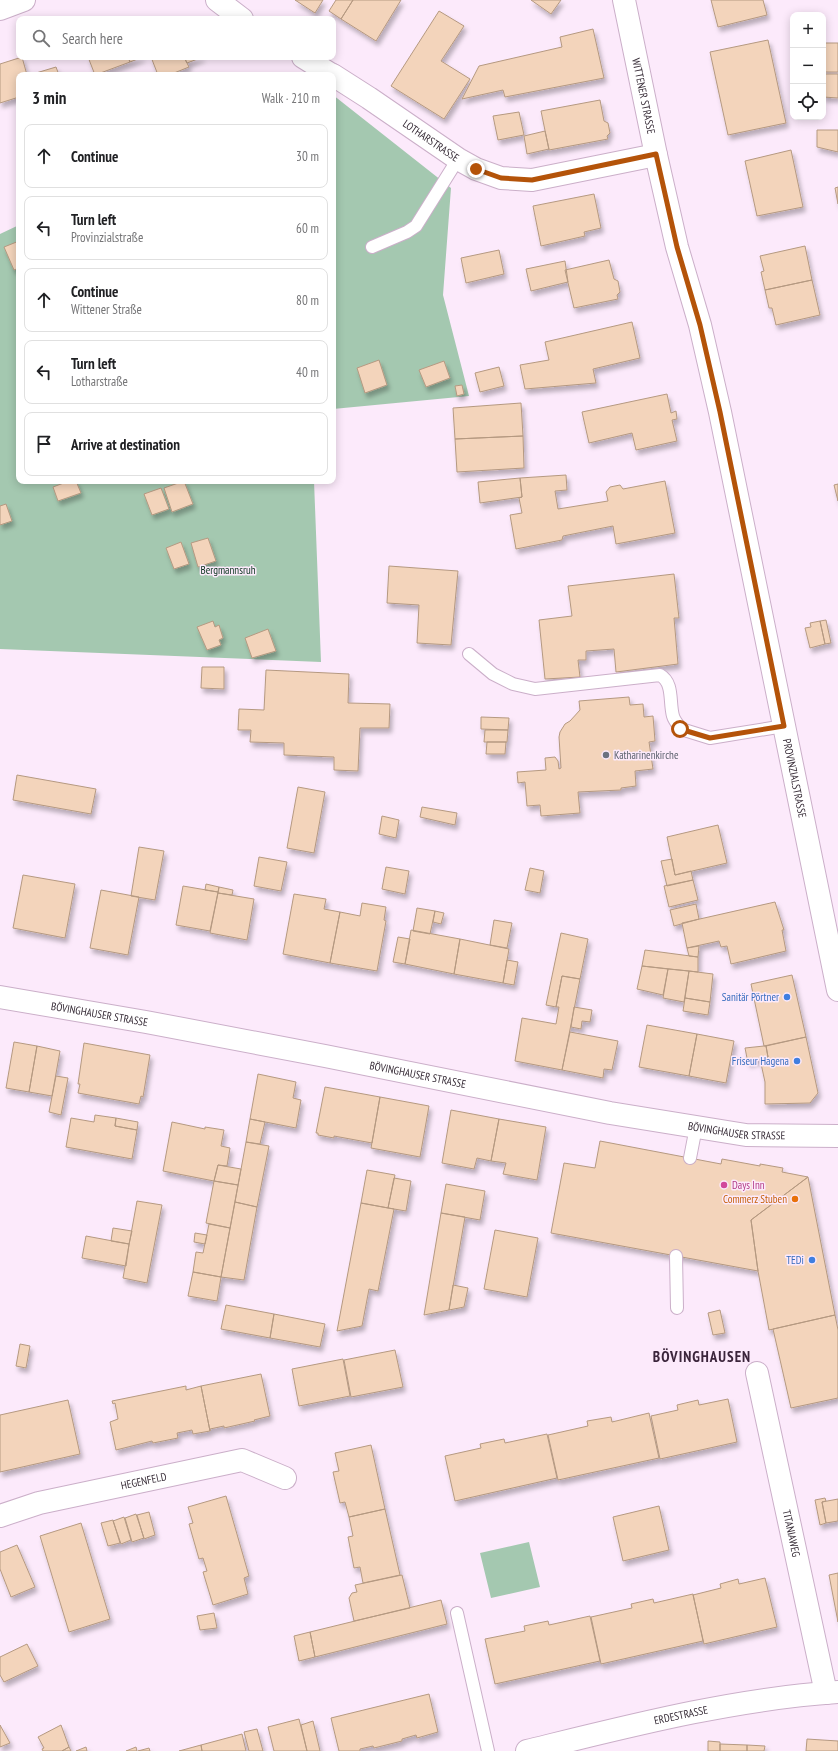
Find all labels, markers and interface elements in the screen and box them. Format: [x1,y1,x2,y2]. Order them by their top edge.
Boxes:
map controls [790,12,826,120]
button: + [790,12,826,48]
search box [16,16,336,60]
icon: search [30,27,52,49]
text: Search here [62,29,123,48]
button: − [790,48,826,84]
street label: WITTENER STRASSE [629,57,659,135]
button: locate [790,84,826,120]
text: 3 min [32,87,66,109]
text: Walk · 210 m [262,90,320,107]
street label: LOTHARSTRASSE [400,116,462,165]
icon: ahead [33,145,55,167]
text: Continue [71,147,118,166]
text: 30 m [296,148,319,165]
route end [467,160,485,178]
text: Turn left [71,210,116,229]
icon: left [33,217,55,239]
text: 60 m [296,220,319,237]
text: Provinzialstraße [71,229,143,246]
text: Continue [71,282,118,301]
icon: ahead [33,289,55,311]
text: 80 m [296,292,319,309]
text: Wittener Straße [71,301,142,318]
text: Turn left [71,354,116,373]
icon: left [33,361,55,383]
text: 40 m [296,364,319,381]
text: Lotharstraße [71,373,128,390]
icon: arrive [33,433,55,455]
text: Arrive at destination [71,435,180,454]
park label: Bergmannsruh [200,563,256,577]
route start [671,720,689,738]
street label: PROVINZIALSTRASSE [780,737,810,819]
place label: Katharinenkirche [614,748,679,762]
marker: Katharinenkirche [601,750,611,760]
place label: Sanitär Pörtner [722,990,779,1004]
marker: Sanitär Pörtner [782,992,792,1002]
street label: BÖVINGHAUSER STRASSE [50,999,149,1029]
place label: Friseur Hagena [732,1054,789,1068]
marker: Friseur Hagena [792,1056,802,1066]
street label: BÖVINGHAUSER STRASSE [368,1058,468,1091]
street label: BÖVINGHAUSER STRASSE [687,1119,786,1142]
place label: Days Inn [732,1178,765,1192]
marker: Days Inn [719,1180,729,1190]
place label: Commerz Stuben [723,1192,787,1206]
marker: Commerz Stuben [790,1194,800,1204]
place label: TEDi [786,1253,804,1267]
marker: TEDi [807,1255,817,1265]
district label: BÖVINGHAUSEN [653,1347,751,1366]
street label: HEGENFELD [119,1469,168,1493]
street label: TITANIAWEG [780,1508,803,1558]
street label: ERDESTRASSE [653,1703,709,1727]

